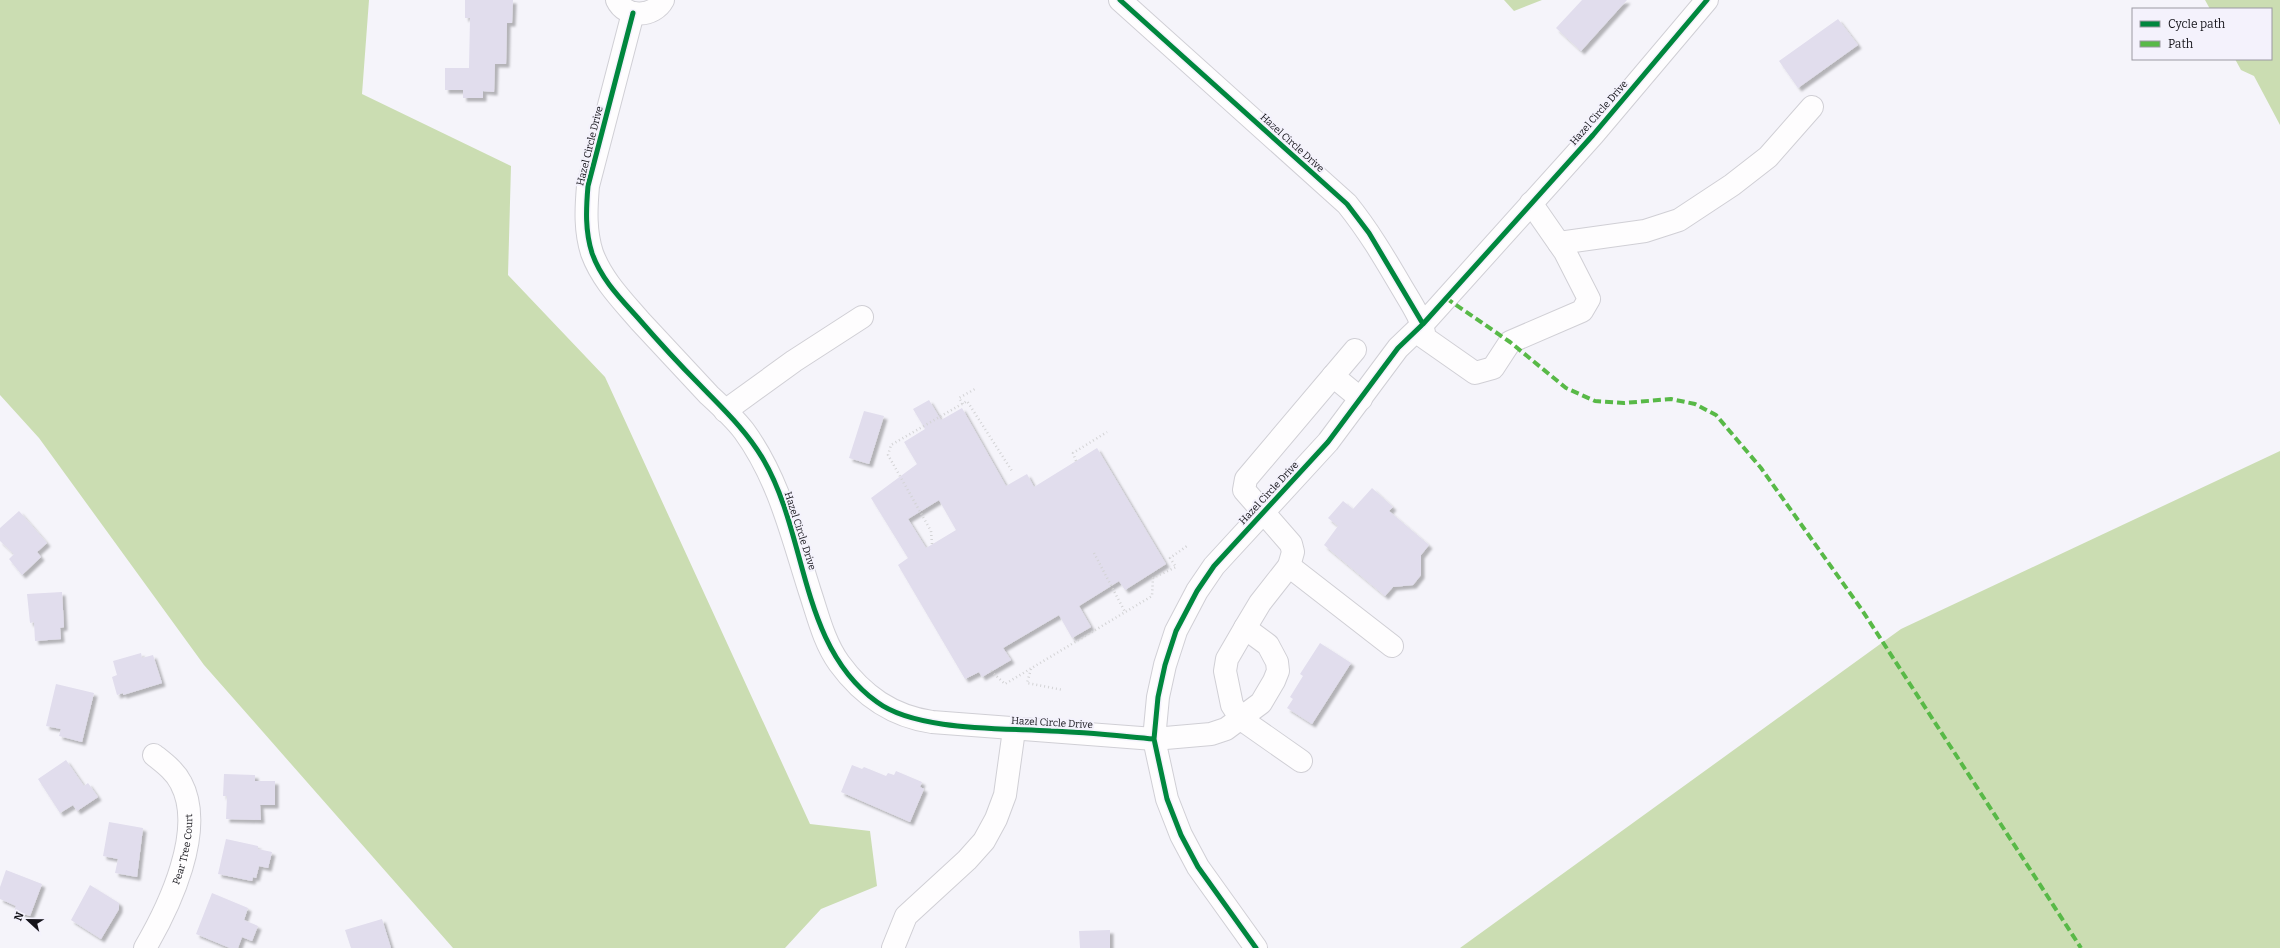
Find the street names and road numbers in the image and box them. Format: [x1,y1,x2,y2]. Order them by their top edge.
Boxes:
street label: Hazel Circle Drive [1568,78,1630,148]
street label: Hazel Circle Drive [574,105,606,187]
street label: Hazel Circle Drive [1258,111,1326,175]
street label: Hazel Circle Drive [1237,459,1301,527]
street label: Hazel Circle Drive [782,490,818,572]
street label: Hazel Circle Drive [1011,715,1093,731]
street label: Pear Tree Court [170,813,195,886]

